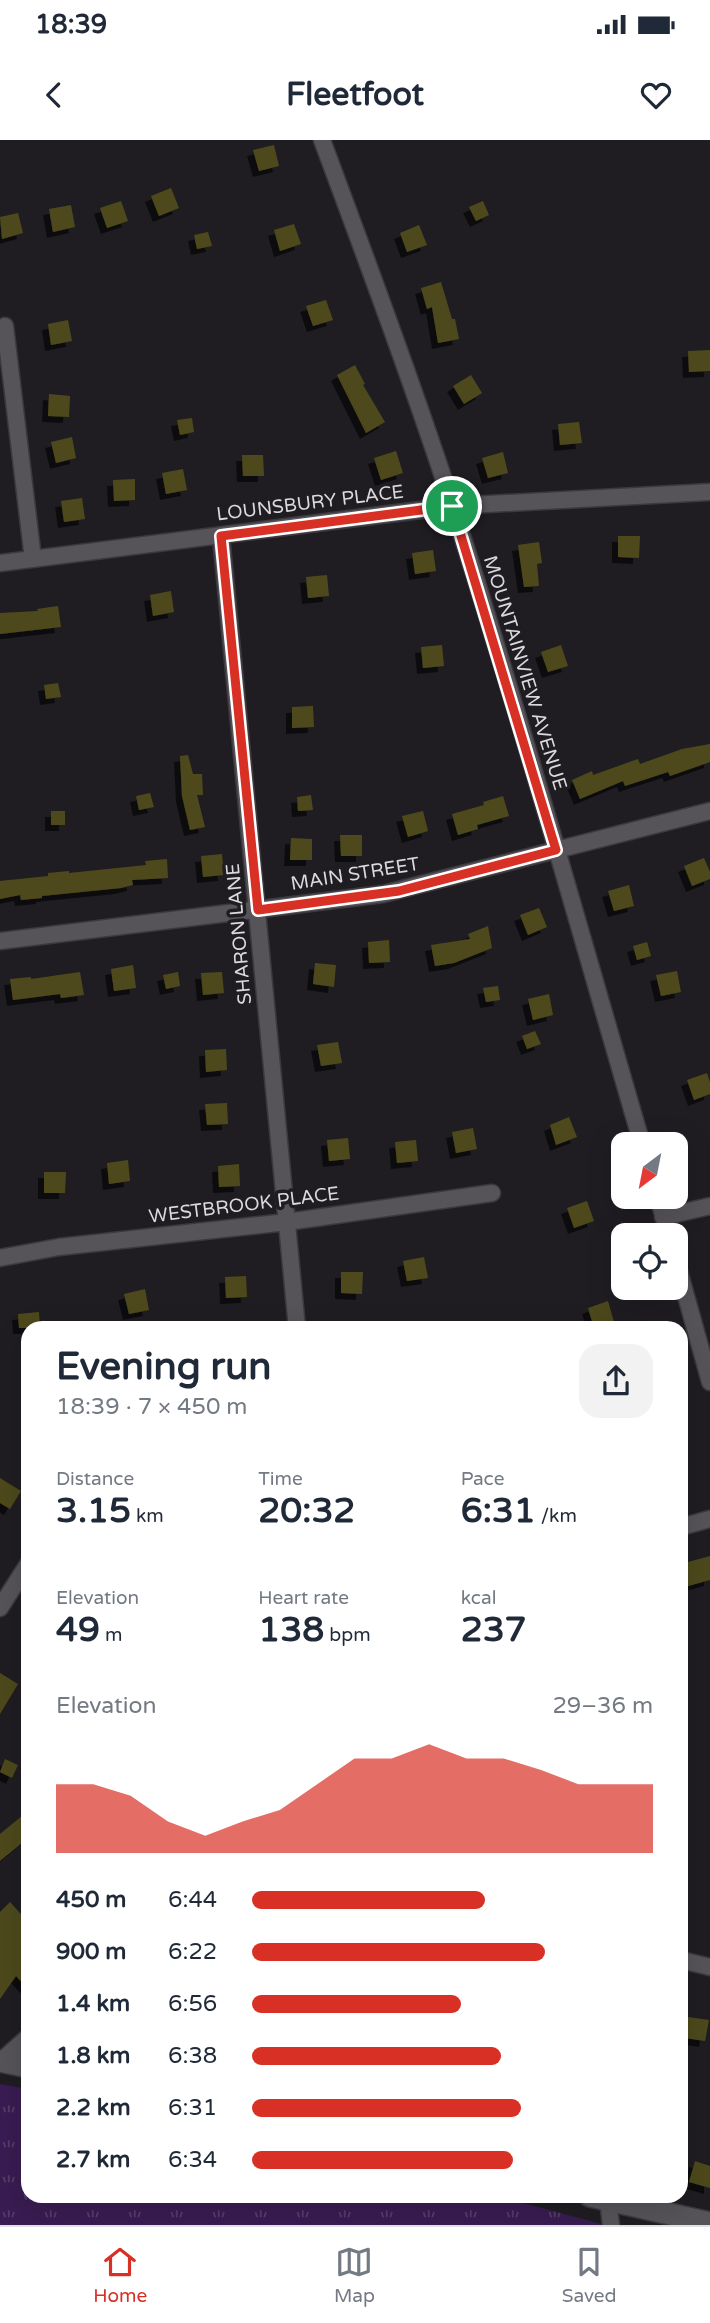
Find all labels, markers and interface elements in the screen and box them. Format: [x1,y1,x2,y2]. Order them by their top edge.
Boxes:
text: 18:39 [35,9,107,40]
icon: back [35,76,73,114]
text: Fleetfoot [286,76,424,114]
icon: heart [637,76,675,114]
pin [422,476,482,536]
street label: LOUNSBURY PLACE [215,481,405,525]
icon: arrive [433,487,471,525]
street label: MOUNTAINVIEW AVENUE [479,553,571,793]
street label: MAIN STREET [289,853,421,895]
street label: SHARON LANE [222,863,256,1005]
north arrow [611,1132,688,1209]
map controls [611,1132,688,1300]
street label: WESTBROOK PLACE [148,1182,340,1228]
button: locate [611,1223,688,1300]
text: Evening run [56,1344,271,1390]
button: share [579,1344,653,1418]
text: 18:39 · 7 × 450 m [56,1393,247,1421]
text: Distance [56,1468,134,1490]
text: Time [258,1468,303,1490]
text: Pace [461,1468,504,1490]
text: 3.15 [56,1490,131,1532]
text: 20:32 [258,1490,355,1532]
text: 6:31 [461,1490,536,1532]
text: km [131,1505,164,1527]
text: /km [536,1505,577,1527]
text: Elevation [56,1587,139,1609]
text: Heart rate [258,1587,349,1609]
text: kcal [461,1587,496,1609]
text: 49 [56,1609,100,1651]
text: 138 [258,1609,324,1651]
text: 237 [461,1609,527,1651]
text: m [100,1624,122,1646]
text: bpm [324,1624,371,1646]
text: Elevation [56,1692,157,1720]
text: 29–36 m [552,1692,653,1720]
text: 450 m [56,1886,126,1914]
text: 6:44 [168,1886,217,1914]
text: 900 m [56,1938,126,1966]
text: 6:22 [168,1938,217,1966]
text: 1.4 km [56,1990,130,2018]
text: 6:56 [168,1990,217,2018]
text: 1.8 km [56,2042,130,2070]
text: 6:38 [168,2042,217,2070]
text: 2.2 km [56,2094,131,2122]
text: 6:31 [168,2094,217,2122]
text: 2.7 km [56,2146,130,2174]
text: 6:34 [168,2146,217,2174]
tab: Home [93,2243,147,2307]
tab: Map [334,2243,375,2307]
tab: Saved [562,2243,617,2307]

